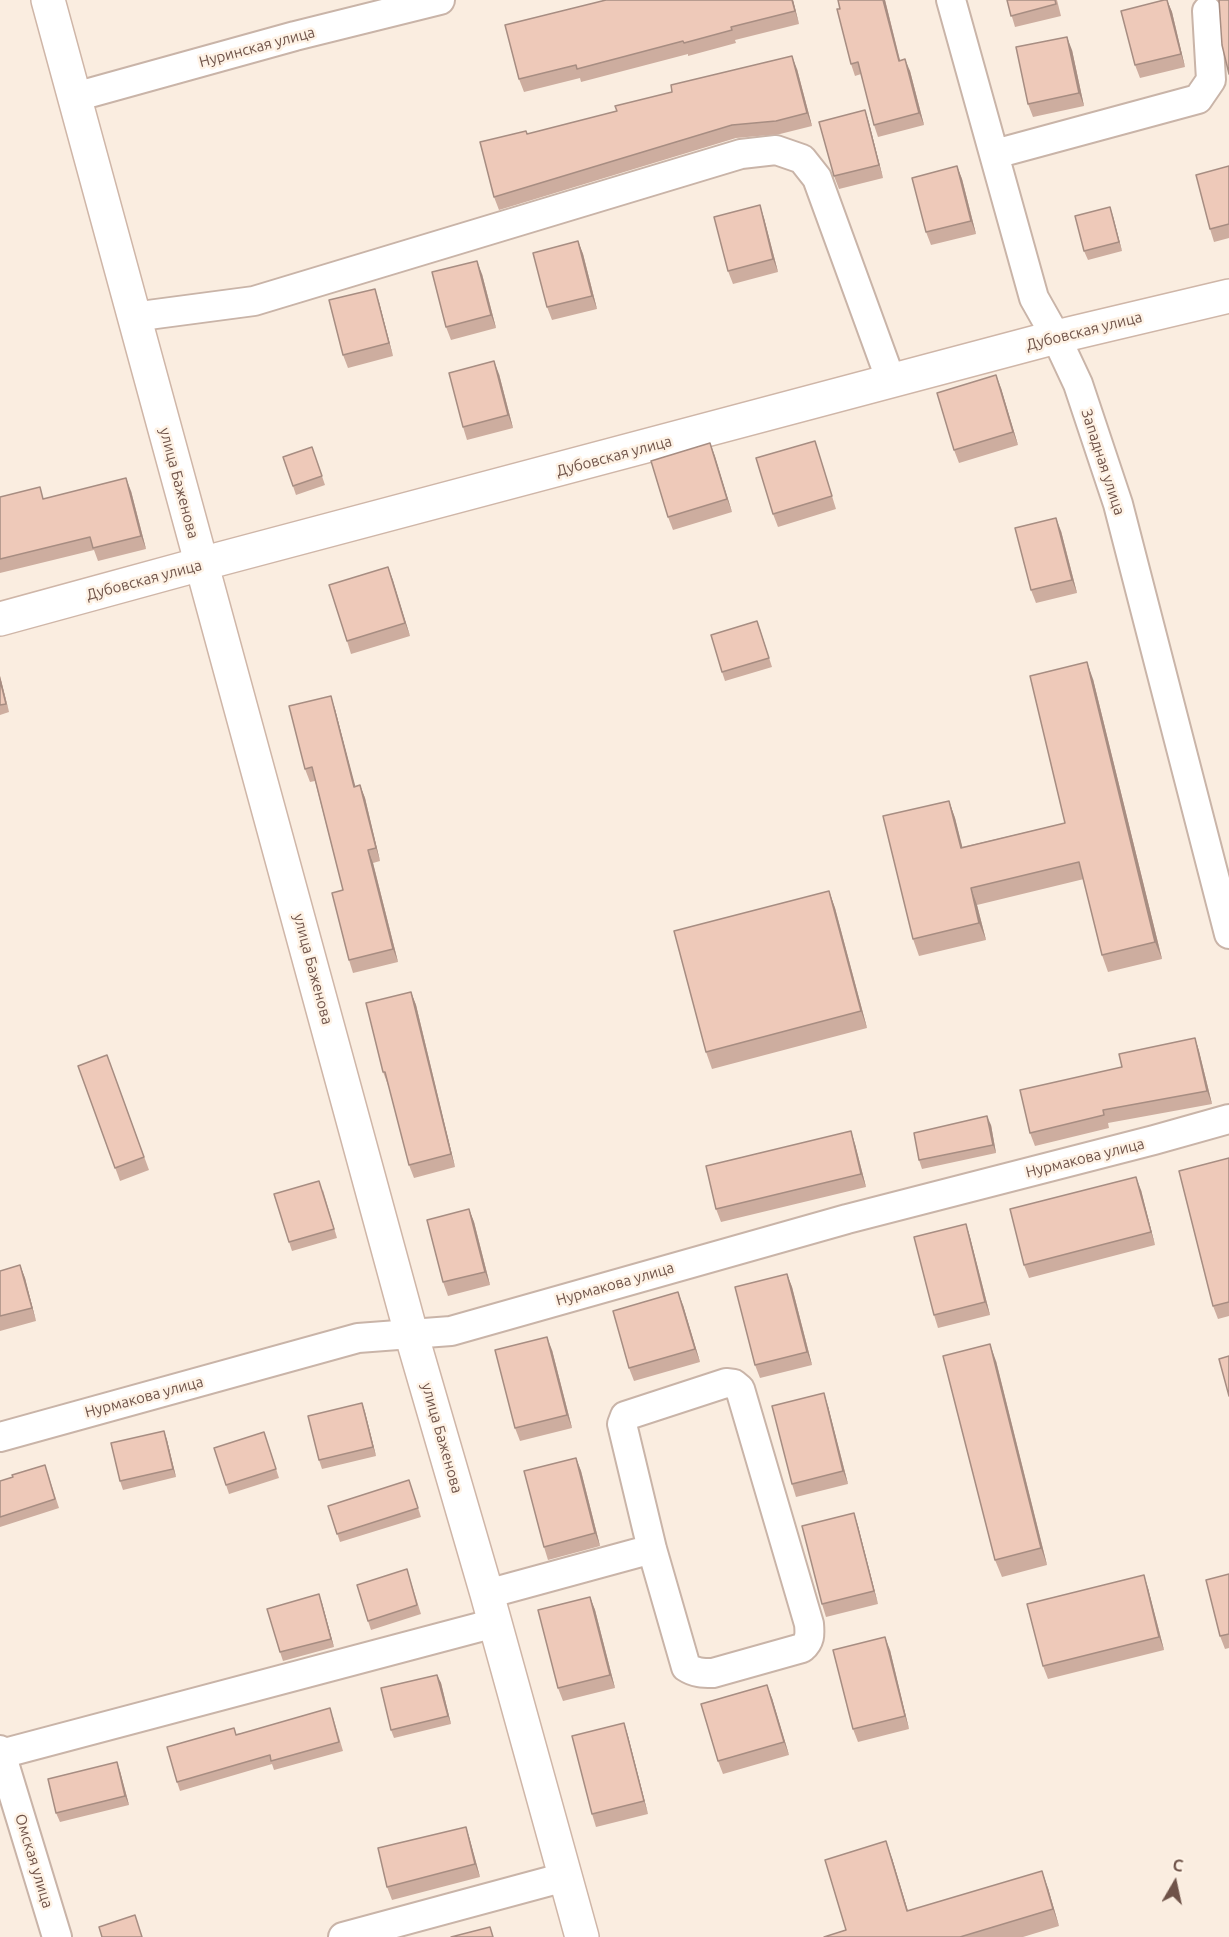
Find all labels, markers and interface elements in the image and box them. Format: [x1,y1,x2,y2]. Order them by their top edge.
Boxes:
street label: Нуринская улица [197,23,317,71]
street label: Дубовская улица [1024,308,1144,354]
street label: Западная улица [1077,407,1129,517]
street label: улица Баженова [156,426,202,540]
street label: Дубовская улица [554,432,674,480]
street label: Дубовская улица [84,556,204,604]
street label: улица Баженова [290,912,336,1026]
street label: Нурмакова улица [1024,1135,1146,1181]
street label: Нурмакова улица [554,1259,676,1309]
street label: Нурмакова улица [83,1373,205,1421]
street label: улица Баженова [418,1381,466,1495]
street label: Омская улица [11,1812,57,1910]
north arrow [1145,1853,1205,1913]
text: С [1171,1856,1184,1875]

